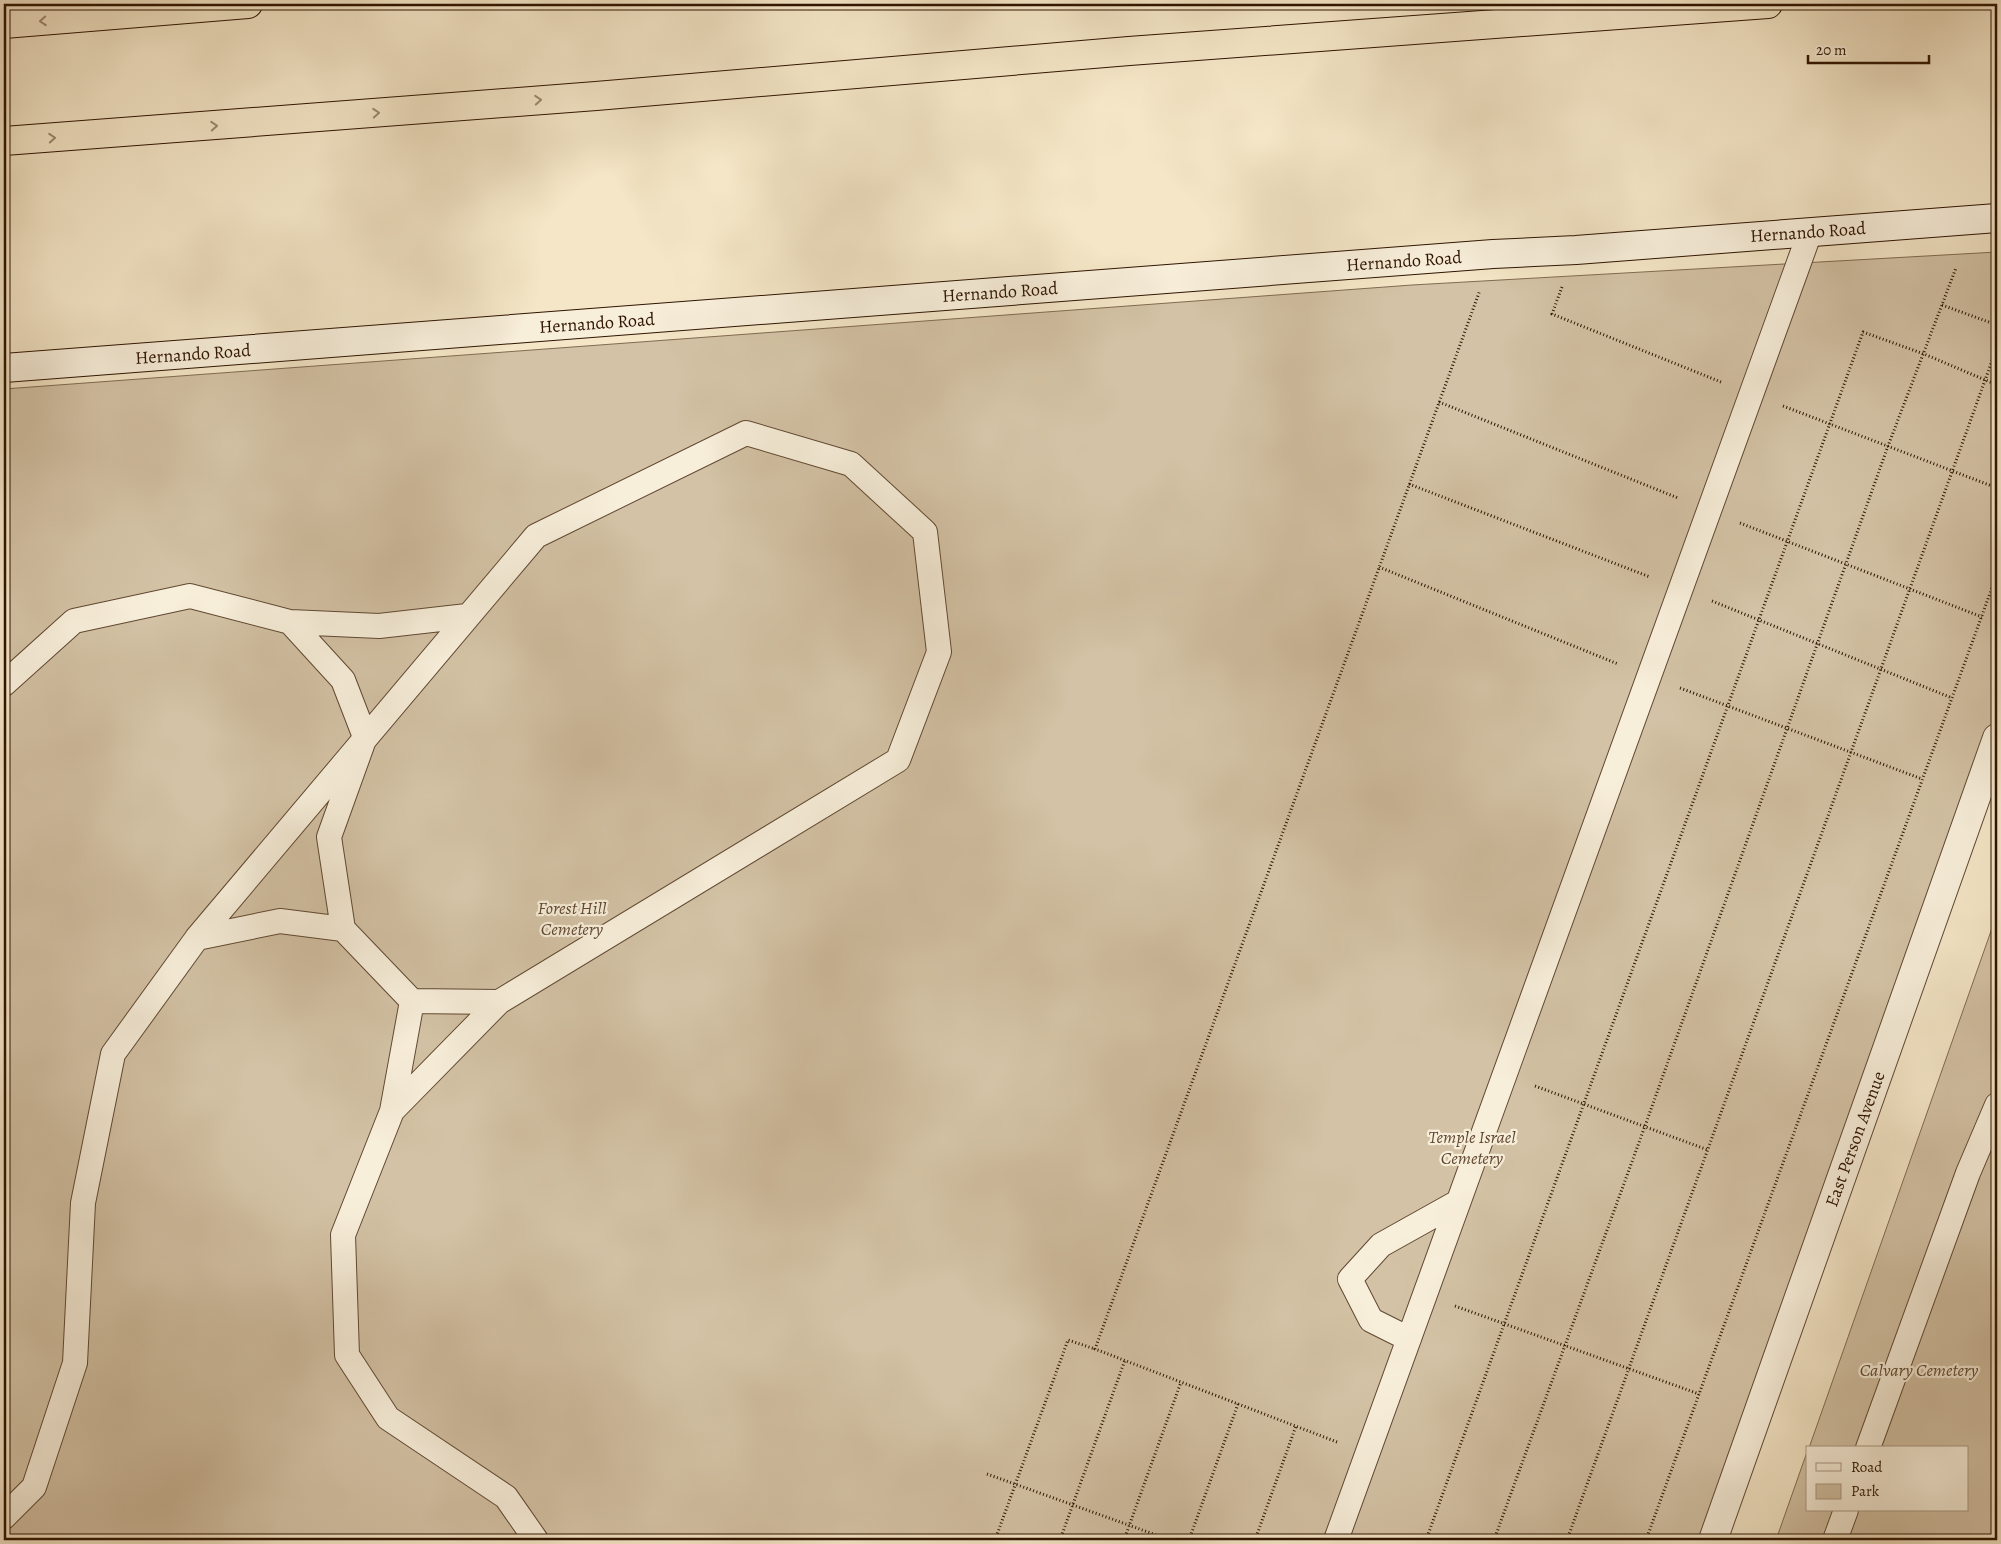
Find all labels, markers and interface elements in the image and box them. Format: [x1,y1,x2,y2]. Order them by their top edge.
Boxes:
one-way arrow [38,15,46,26]
scale bar [1808,32,1930,64]
text: 20 m [1816,40,1847,60]
one-way arrow [535,95,543,106]
one-way arrow [373,108,381,119]
one-way arrow [211,120,219,131]
one-way arrow [49,132,57,143]
street label: Hernando Road [1749,216,1867,248]
street label: Hernando Road [1345,245,1463,277]
street label: Hernando Road [941,276,1059,308]
street label: Hernando Road [538,307,656,339]
street label: Hernando Road [134,338,252,370]
park label: Forest Hill Cemetery [538,896,607,941]
street label: East Person Avenue [1819,1068,1891,1210]
park label: Temple Israel Cemetery [1428,1125,1516,1170]
park label: Calvary Cemetery [1860,1358,1978,1382]
legend [1806,1446,1968,1512]
text: Road [1851,1457,1883,1477]
text: Park [1851,1481,1880,1501]

